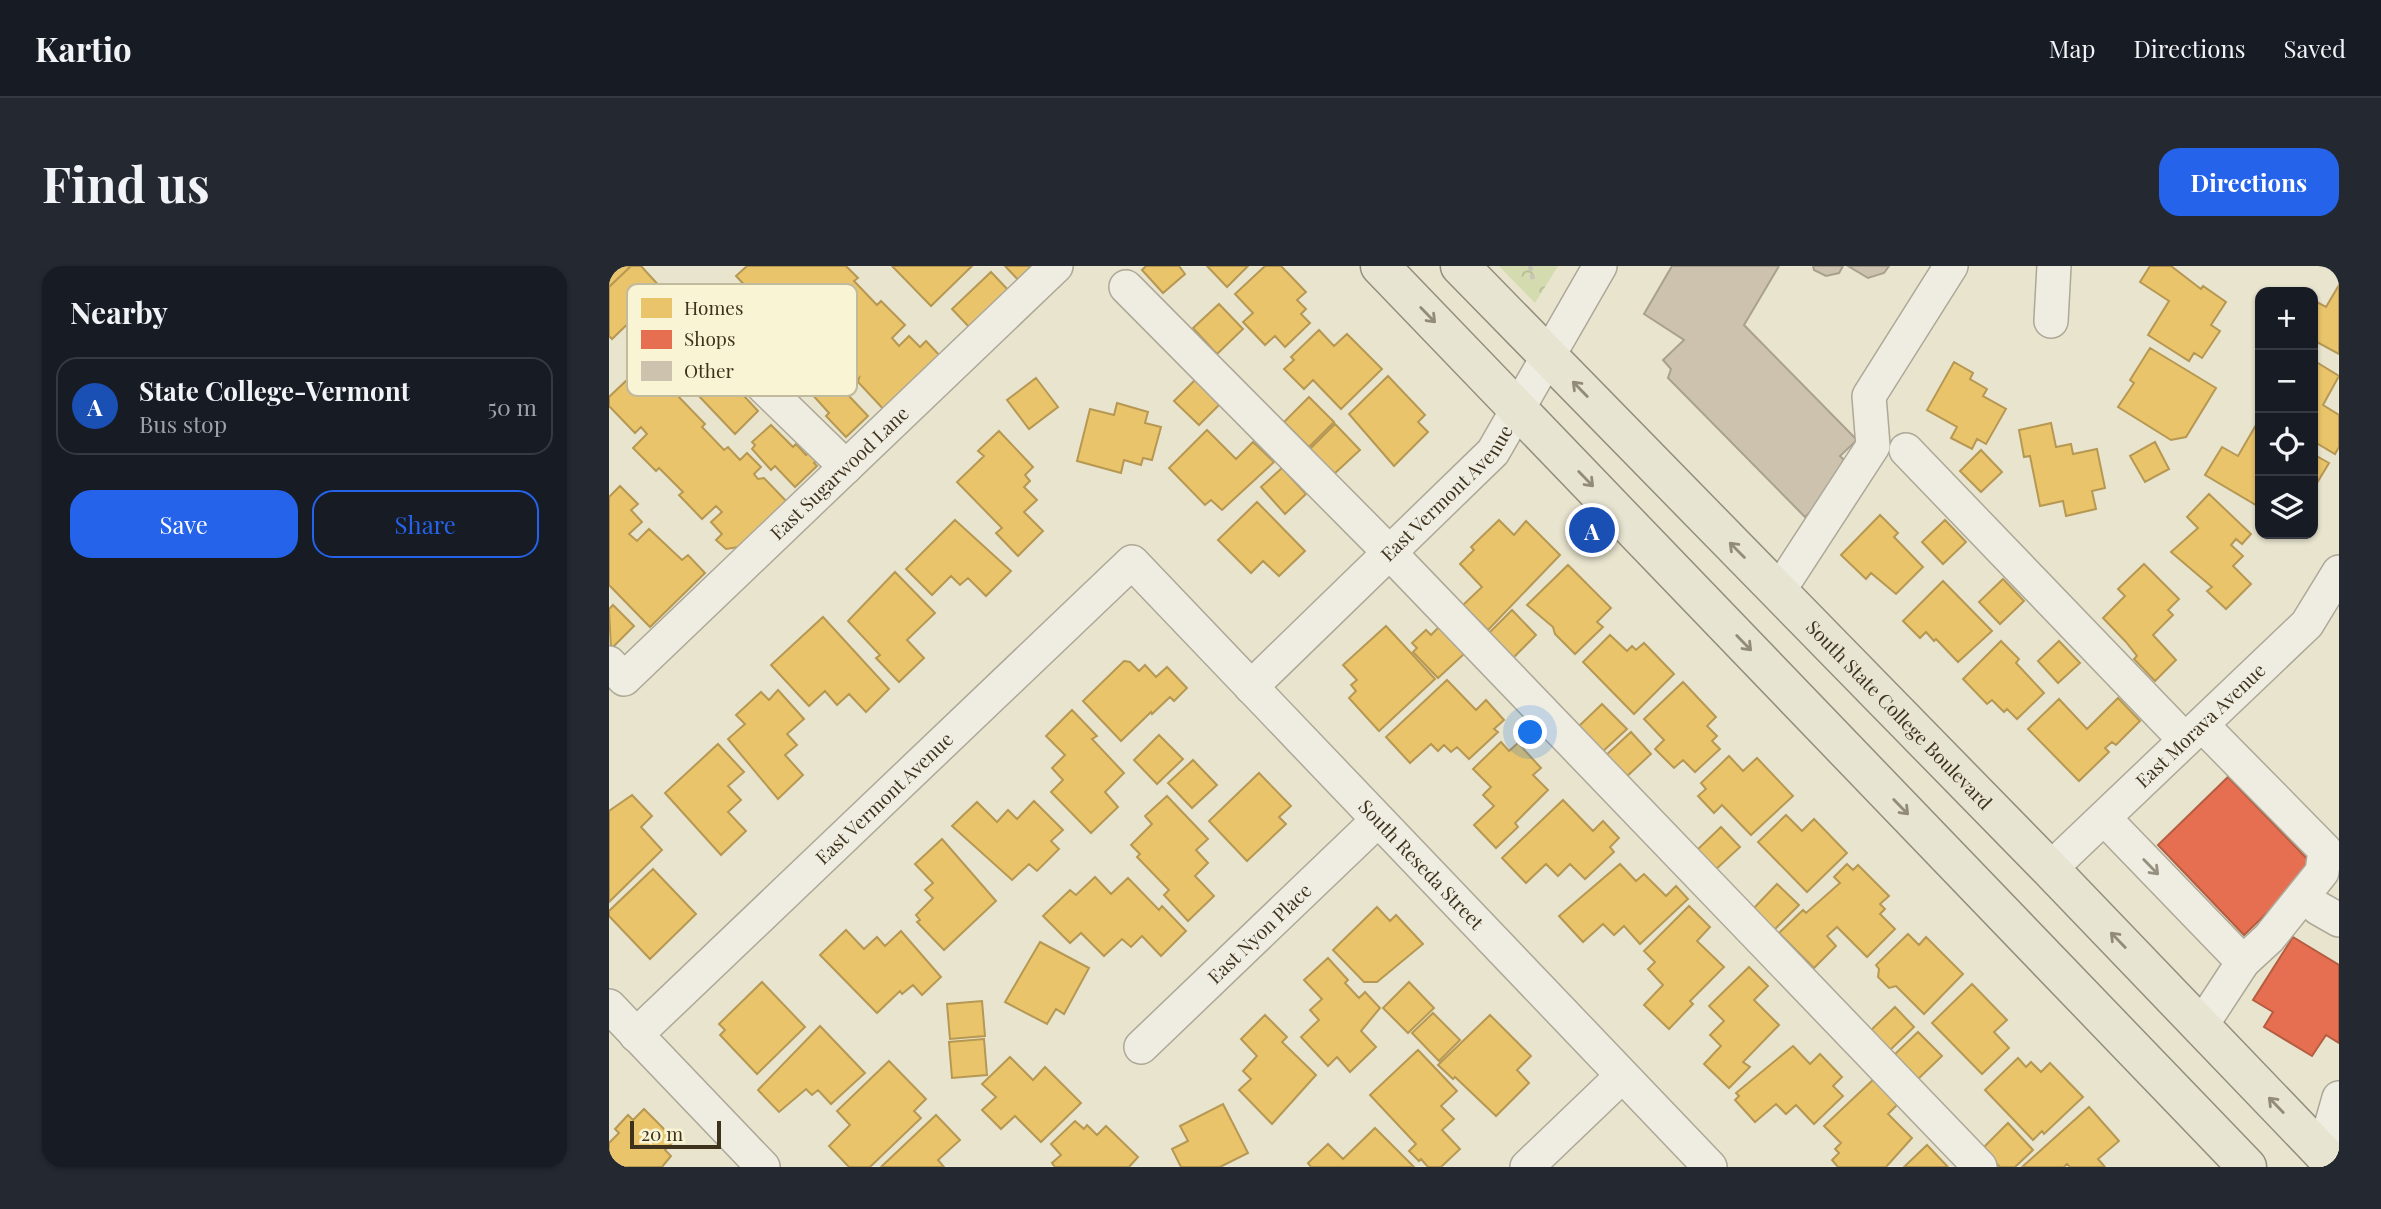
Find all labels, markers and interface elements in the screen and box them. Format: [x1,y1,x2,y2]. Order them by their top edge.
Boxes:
text: Kartio [35,26,132,70]
text: Map [2049,32,2095,64]
text: Directions [2133,32,2246,64]
text: Saved [2284,32,2346,64]
button: Directions [2159,148,2339,216]
text: Find us [42,150,210,215]
legend [627,284,857,396]
map controls [2255,287,2318,539]
button: + [2255,287,2318,350]
text: Nearby [70,292,168,332]
text: Homes [684,294,743,320]
one-way arrow [1419,306,1436,323]
text: Shops [684,325,735,351]
button: − [2255,350,2318,413]
text: Other [684,357,735,383]
text: State College-Vermont [139,373,410,408]
one-way arrow [1571,381,1588,398]
text: A [87,391,103,422]
text: 50 m [488,391,537,422]
street label: East Sugarwood Lane [764,400,914,545]
text: Bus stop [139,408,227,439]
button: locate [2255,413,2318,476]
street label: East Vermont Avenue [1374,420,1518,566]
one-way arrow [1577,470,1594,487]
button: layers [2255,476,2318,539]
button: Save [70,490,298,558]
button: Share [312,490,539,558]
pin: A [1569,504,1615,556]
one-way arrow [1728,542,1745,559]
street label: South State College Boulevard [1801,614,1999,815]
one-way arrow [1735,634,1752,651]
street label: East Morava Avenue [2129,657,2271,793]
your location [1513,715,1547,749]
street label: East Vermont Avenue [809,726,958,869]
street label: South Reseda Street [1354,793,1490,935]
one-way arrow [1893,798,1910,815]
one-way arrow [2143,858,2160,875]
street label: East Nyon Place [1201,877,1316,989]
one-way arrow [2110,932,2127,949]
one-way arrow [2267,1096,2284,1113]
scale bar [630,1118,721,1150]
text: 20 m [641,1120,683,1146]

